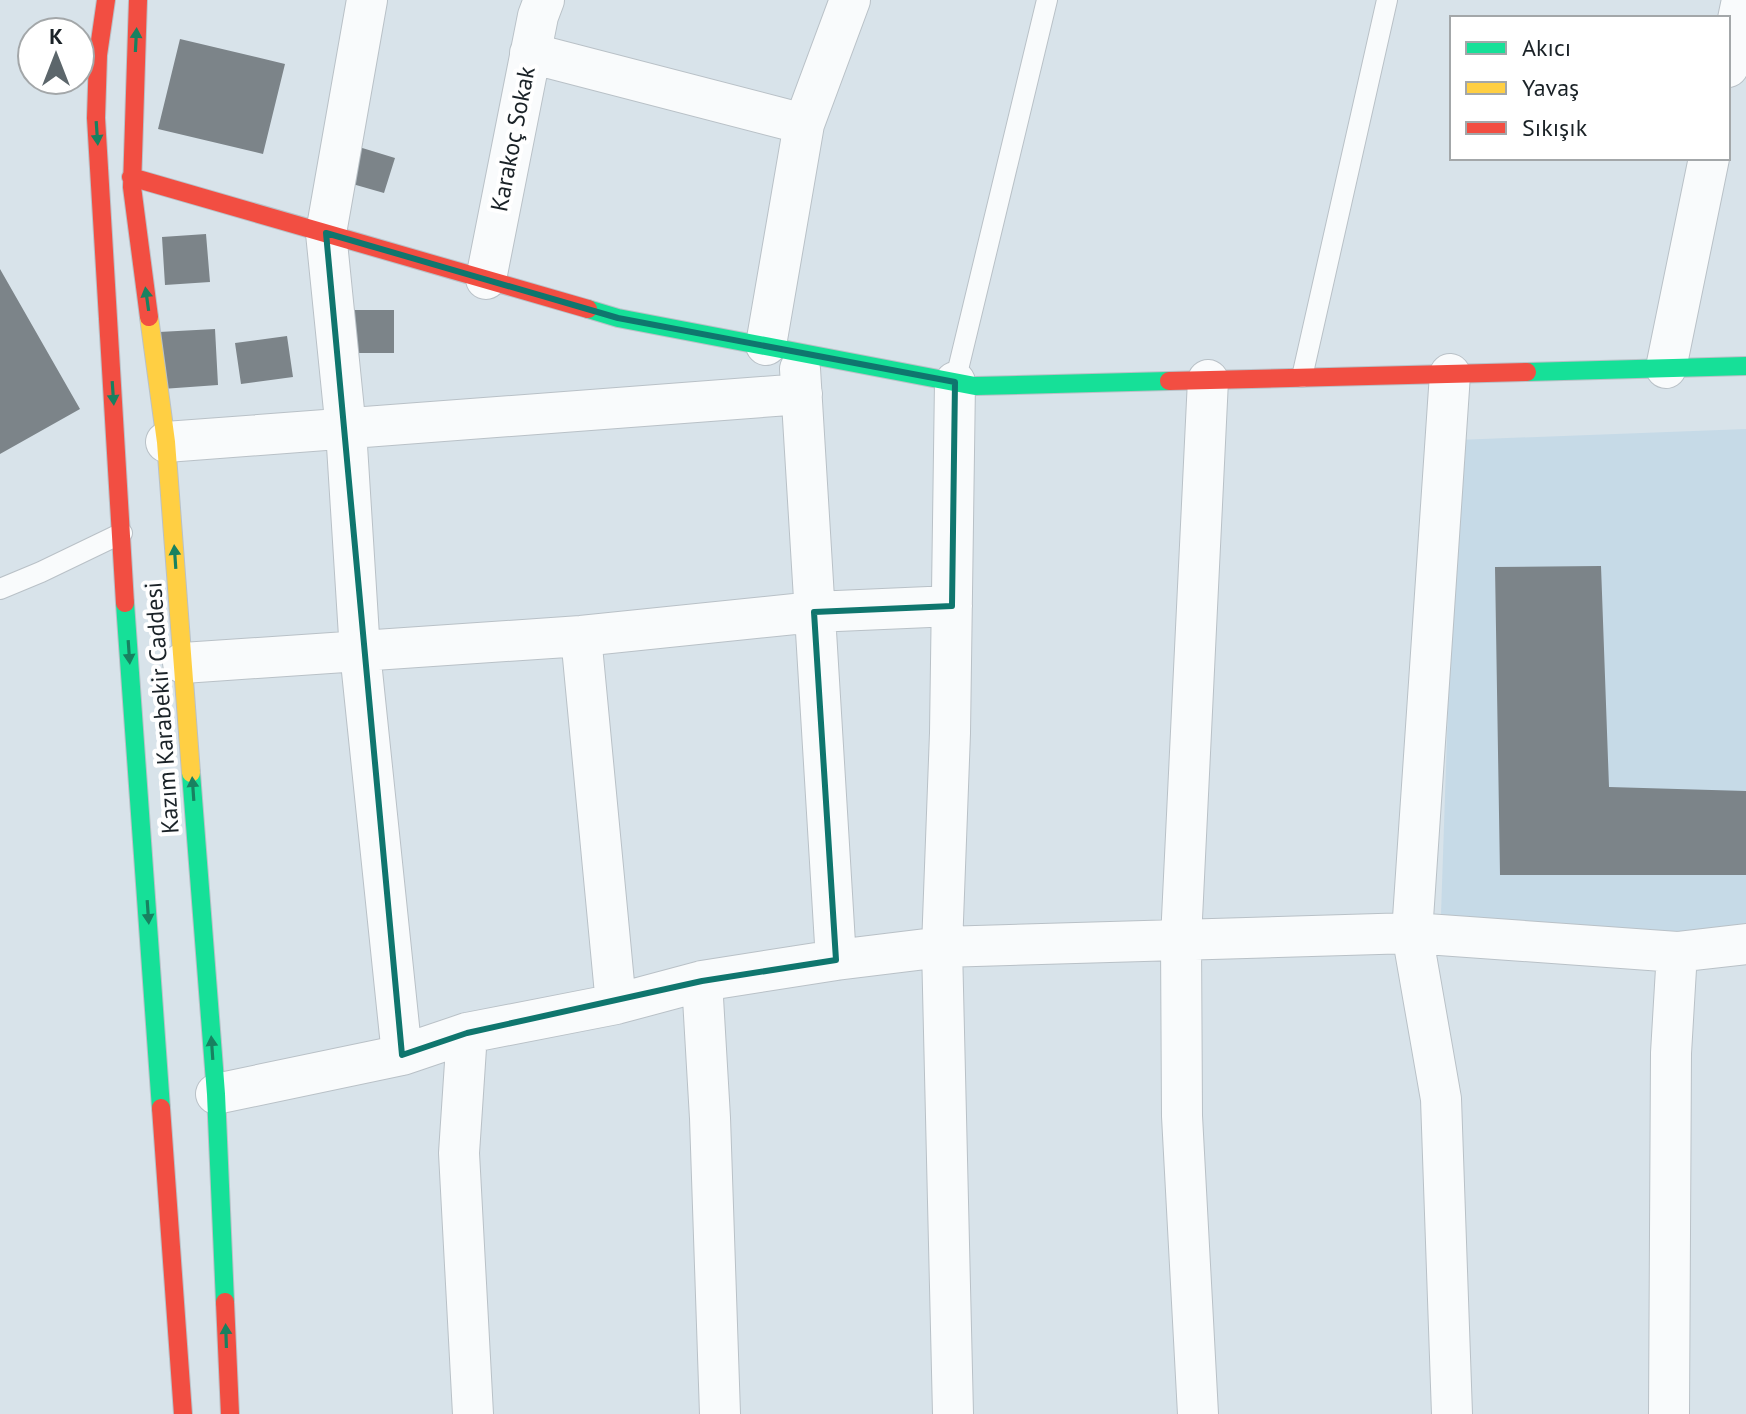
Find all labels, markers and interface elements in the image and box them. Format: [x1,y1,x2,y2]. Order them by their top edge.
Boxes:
north arrow [16,16,96,96]
legend [1450,16,1730,160]
text: K [49,22,63,50]
one-way arrow [130,27,143,52]
text: Akıcı [1522,32,1571,63]
street label: Karakoç Sokak [483,63,542,214]
text: Yavaş [1522,72,1579,103]
text: Sıkışık [1522,112,1588,143]
one-way arrow [91,121,104,146]
one-way arrow [140,286,153,311]
one-way arrow [107,381,120,406]
one-way arrow [168,544,181,569]
street label: Kazım Karabekir Caddesi [137,581,186,835]
one-way arrow [123,640,136,665]
one-way arrow [186,776,199,801]
one-way arrow [142,900,155,925]
one-way arrow [205,1035,218,1060]
one-way arrow [220,1323,233,1348]

